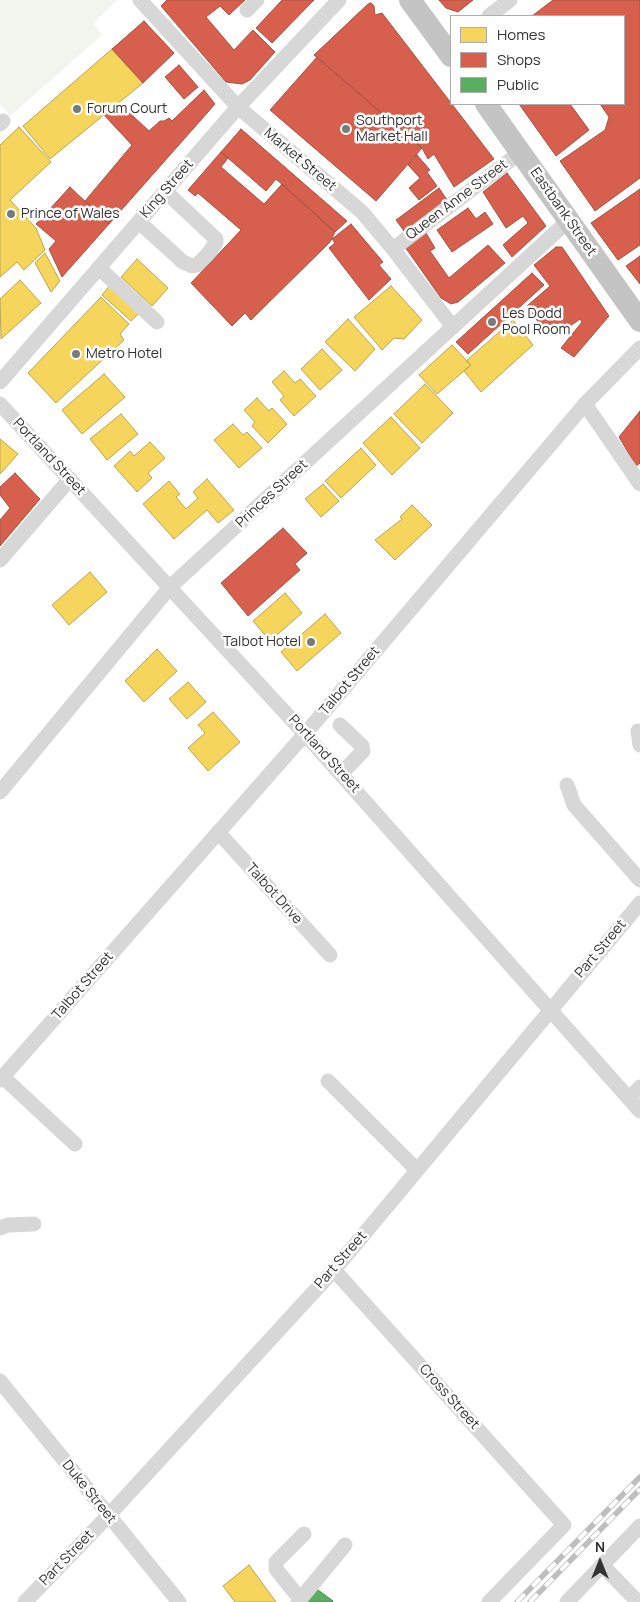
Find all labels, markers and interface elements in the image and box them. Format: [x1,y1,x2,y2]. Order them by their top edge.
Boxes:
legend [450,15,625,105]
text: Homes [497,24,545,45]
text: Shops [497,49,541,70]
text: Public [497,74,539,95]
place label: Forum Court [87,101,167,117]
marker: Forum Court [71,103,83,115]
place label: Southport Market Hall [356,113,428,146]
marker: Southport Market Hall [340,123,352,135]
street label: Market Street [260,125,340,195]
street label: King Street [137,156,197,222]
street label: Queen Anne Street [403,156,511,244]
street label: Eastbank Street [526,165,600,259]
place label: Prince of Wales [21,206,120,222]
marker: Prince of Wales [5,208,17,220]
place label: Les Dodd Pool Room [502,306,570,338]
marker: Les Dodd Pool Room [486,316,498,328]
place label: Metro Hotel [86,346,162,362]
marker: Metro Hotel [70,348,82,360]
street label: Portland Street [9,415,89,499]
street label: Princes Street [233,456,311,532]
place label: Talbot Hotel [223,634,301,650]
marker: Talbot Hotel [305,636,317,648]
street label: Talbot Street [316,643,384,719]
street label: Portland Street [285,712,363,796]
street label: Talbot Drive [242,860,306,928]
street label: Part Street [572,917,630,981]
street label: Talbot Street [49,949,117,1023]
street label: Part Street [312,1228,370,1292]
street label: Cross Street [415,1361,483,1433]
street label: Duke Street [58,1457,120,1527]
street label: Part Street [36,1527,98,1589]
north arrow [575,1537,625,1587]
text: N [595,1537,605,1556]

